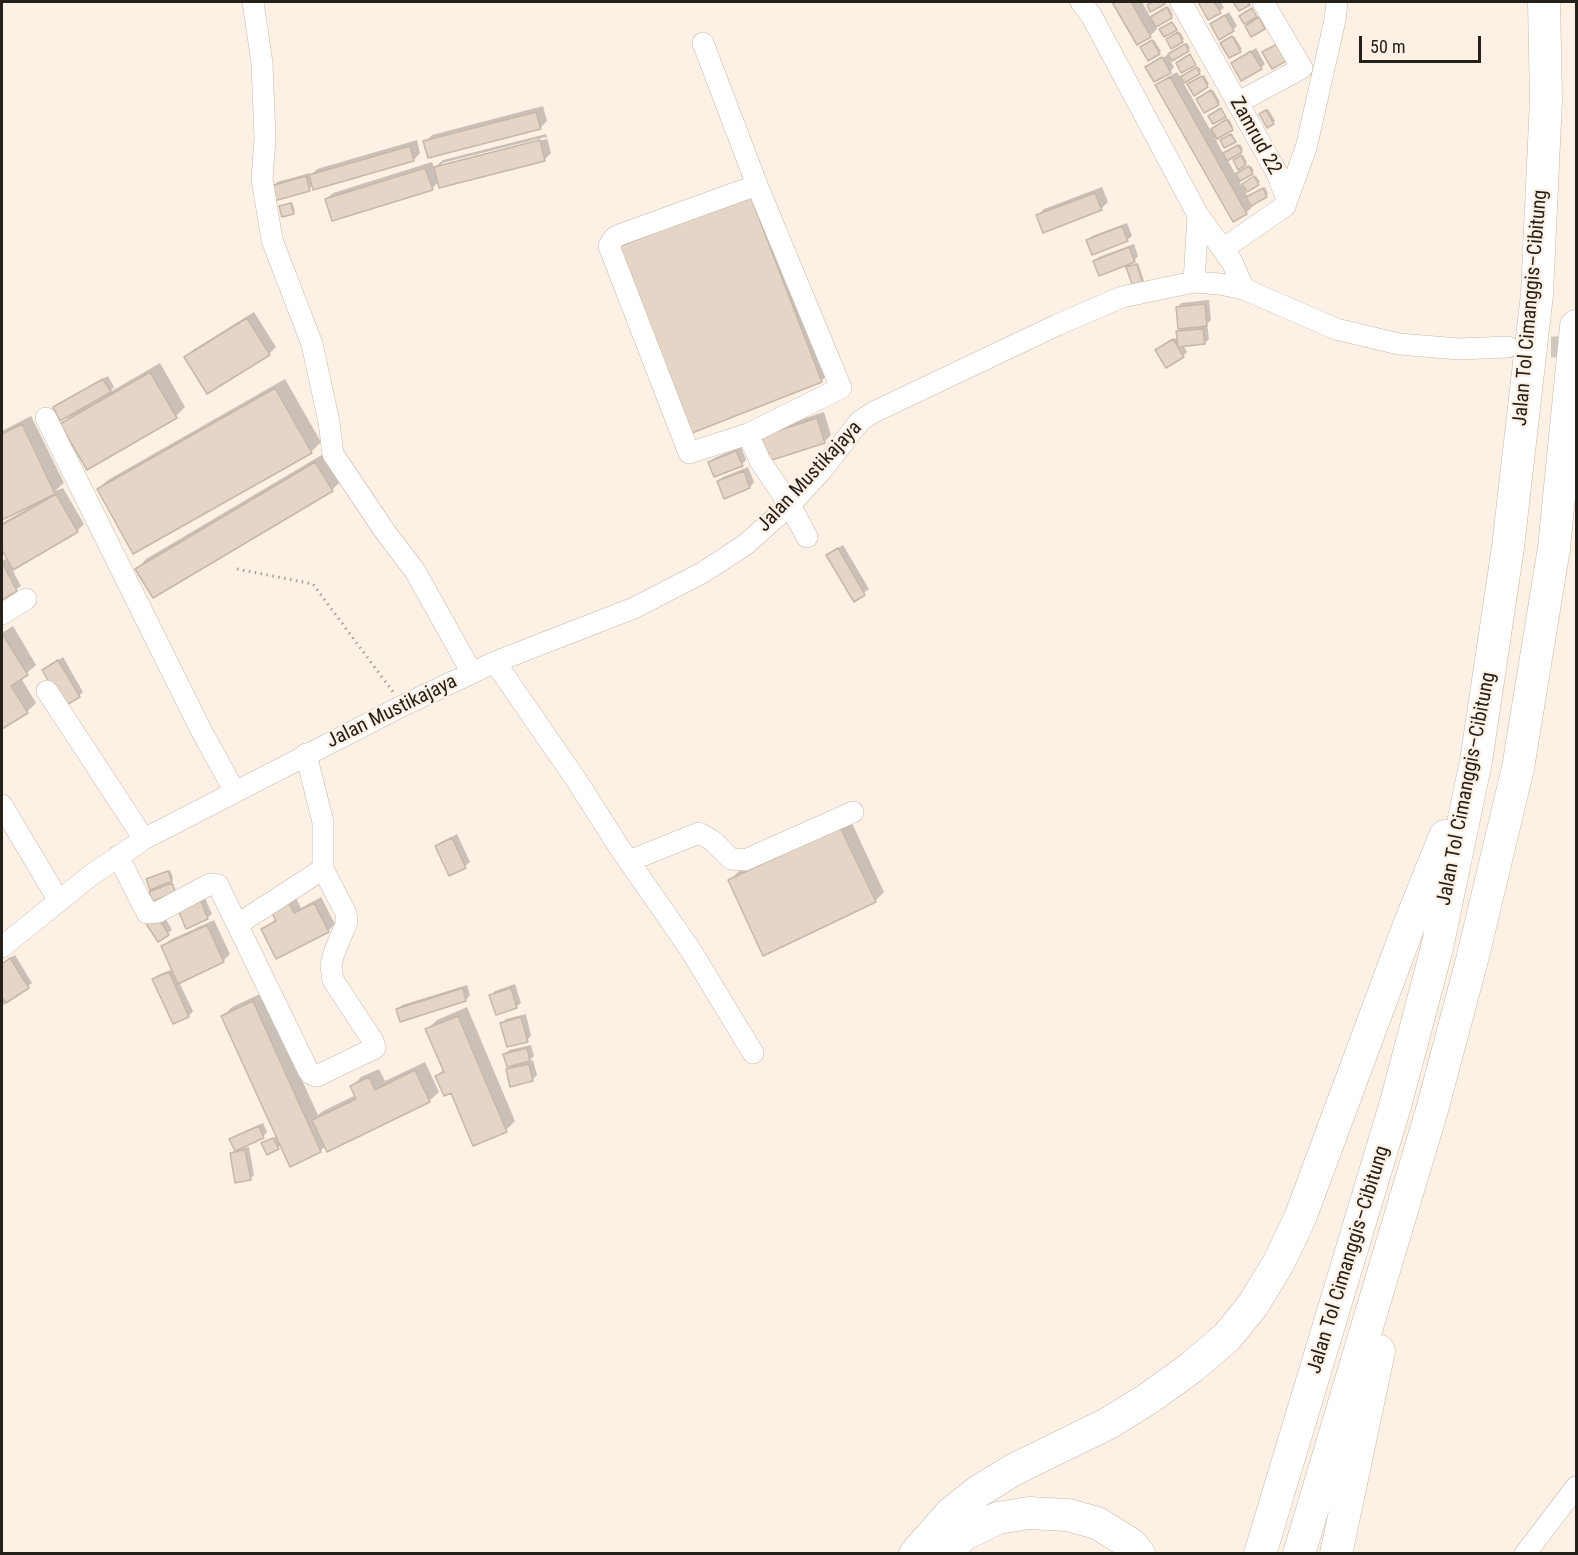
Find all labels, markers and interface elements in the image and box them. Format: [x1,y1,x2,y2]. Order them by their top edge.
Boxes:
scale bar [1362,24,1484,62]
text: 50 m [1370,36,1405,57]
street label: Zamrud 22 [1224,93,1286,179]
street label: Jalan Tol Cimanggis–Cibitung [1509,189,1553,427]
street label: Jalan Mustikajaya [753,417,867,537]
street label: Jalan Mustikajaya [323,670,461,754]
street label: Jalan Tol Cimanggis–Cibitung [1433,670,1501,908]
street label: Jalan Tol Cimanggis–Cibitung [1303,1143,1395,1377]

